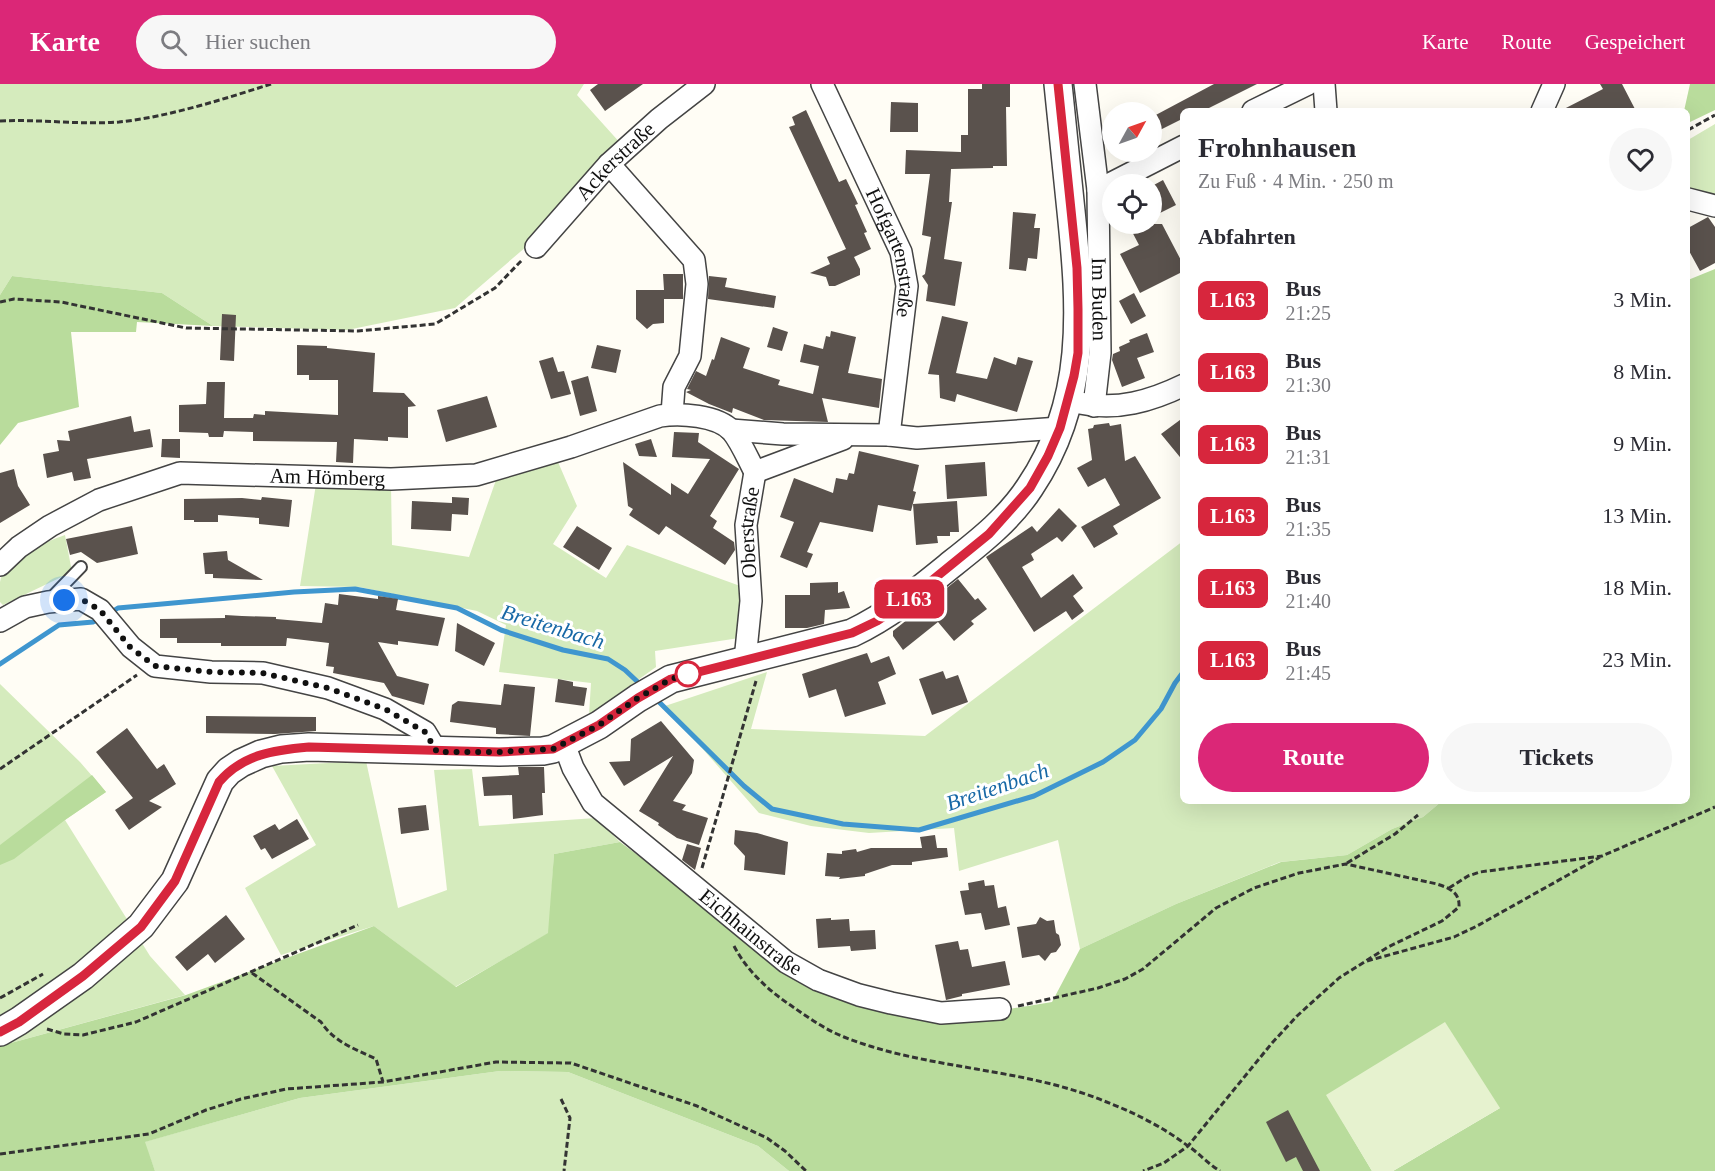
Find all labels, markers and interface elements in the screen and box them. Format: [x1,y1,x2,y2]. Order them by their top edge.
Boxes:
search box [136,15,556,69]
text: Karte [30,26,100,57]
icon: search [157,26,190,59]
text: Hier suchen [205,29,311,54]
text: Karte [1422,30,1469,54]
text: Route [1502,30,1552,54]
text: Gespeichert [1585,30,1685,54]
north arrow [1102,102,1162,162]
map controls [1102,102,1162,234]
street label: Ackerstraße [571,117,660,205]
button: heart [1609,128,1672,191]
text: Frohnhausen [1198,132,1356,163]
text: Zu Fuß · 4 Min. · 250 m [1198,170,1394,192]
button: locate [1102,174,1162,234]
street label: Hofgartenstraße [861,184,919,319]
text: Abfahrten [1198,224,1296,249]
street label: Im Buden [1087,257,1112,342]
text: Bus [1286,276,1321,301]
text: 3 Min. [1613,287,1672,312]
text: L163 [1210,288,1256,312]
text: 21:25 [1286,302,1331,324]
text: Bus [1286,348,1321,373]
text: 8 Min. [1613,359,1672,384]
text: L163 [1210,360,1256,384]
text: 21:30 [1286,374,1331,396]
text: Bus [1286,420,1321,445]
text: 9 Min. [1613,431,1672,456]
text: L163 [1210,432,1256,456]
text: 21:31 [1286,446,1331,468]
street label: Am Hömberg [269,464,386,491]
street label: Oberstraße [734,485,764,579]
text: Bus [1286,492,1321,517]
text: 13 Min. [1602,503,1672,528]
text: L163 [1210,504,1256,528]
text: 21:35 [1286,518,1331,540]
text: Bus [1286,564,1321,589]
text: 18 Min. [1602,575,1672,600]
text: L163 [1210,576,1256,600]
line badge: L163 [867,580,951,618]
your location [49,585,79,615]
text: L163 [886,587,932,611]
text: 21:40 [1286,590,1331,612]
water label: Breitenbach [498,599,608,654]
text: Bus [1286,636,1321,661]
text: 23 Min. [1602,647,1672,672]
text: L163 [1210,648,1256,672]
unlabelled marker [675,661,701,687]
text: 21:45 [1286,662,1331,684]
button: Route [1198,723,1429,792]
button: Tickets [1441,723,1672,792]
water label: Breitenbach [943,757,1052,816]
street label: Eichhainstraße [695,884,806,981]

